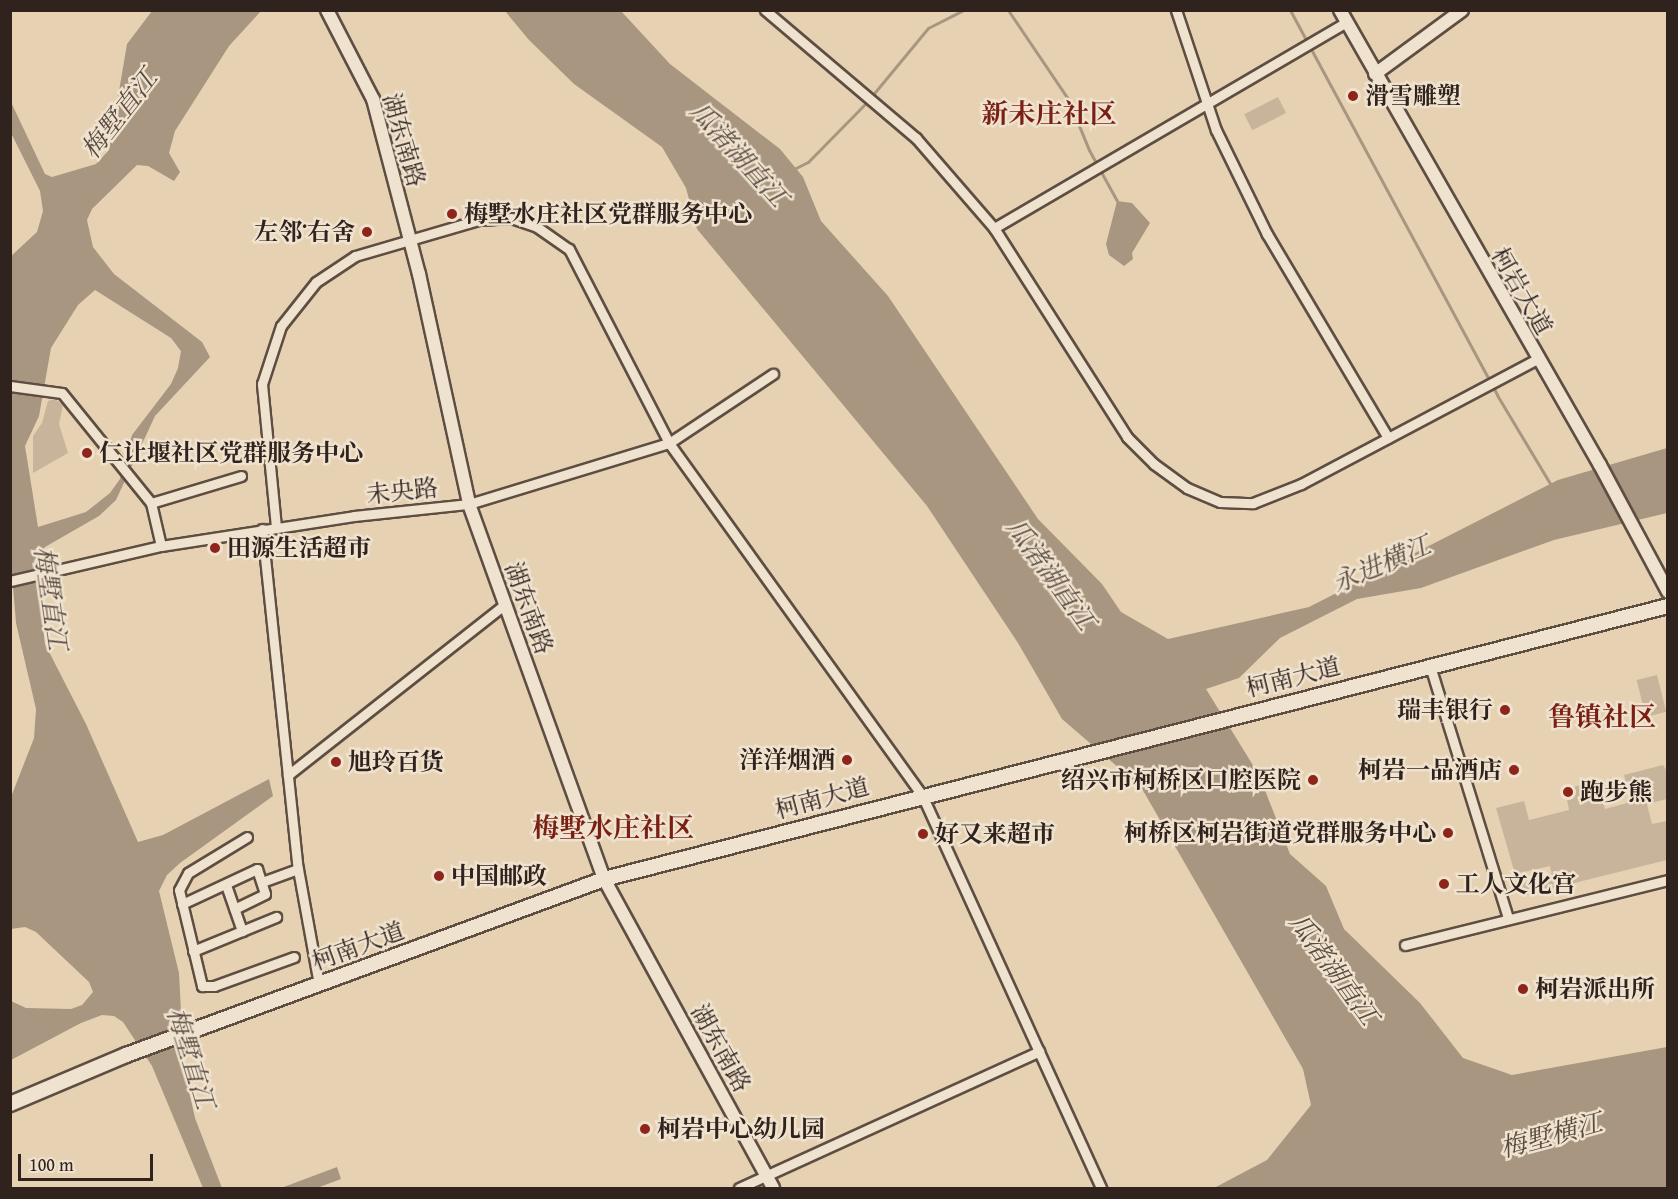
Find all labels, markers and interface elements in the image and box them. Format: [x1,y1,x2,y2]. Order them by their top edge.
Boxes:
water label: 梅墅直江 [75,63,163,165]
place label: 滑雪雕塑 [1365,82,1461,110]
marker: 滑雪雕塑 [1346,89,1360,103]
street label: 湖东南路 [377,90,431,190]
water label: 瓜渚湖直江 [684,95,794,213]
district label: 新未庄社区 [982,98,1116,130]
place label: 梅墅水庄社区党群服务中心 [464,200,752,228]
marker: 梅墅水庄社区党群服务中心 [445,207,459,221]
place label: 左邻˙右舍 [254,218,355,246]
marker: 左邻˙右舍 [360,225,374,239]
street label: 柯岩大道 [1486,242,1558,340]
place label: 仁让堰社区党群服务中心 [99,439,363,467]
marker: 仁让堰社区党群服务中心 [80,446,94,460]
street label: 未央路 [365,473,439,509]
water label: 瓜渚湖直江 [1000,512,1102,636]
water label: 永进横江 [1327,529,1435,599]
place label: 田源生活超市 [227,534,371,562]
marker: 田源生活超市 [208,541,222,555]
water label: 梅墅直江 [28,544,74,652]
street label: 湖东南路 [499,558,559,658]
street label: 柯南大道 [1243,651,1343,703]
place label: 瑞丰银行 [1397,696,1493,724]
district label: 鲁镇社区 [1548,701,1656,733]
marker: 瑞丰银行 [1498,703,1512,717]
place label: 洋洋烟酒 [739,746,835,774]
place label: 旭玲百货 [348,748,444,776]
marker: 洋洋烟酒 [840,753,854,767]
marker: 旭玲百货 [329,755,343,769]
place label: 柯岩一品酒店 [1358,756,1502,784]
marker: 柯岩一品酒店 [1507,763,1521,777]
place label: 绍兴市柯桥区口腔医院 [1061,766,1301,794]
street label: 柯南大道 [772,772,872,824]
marker: 绍兴市柯桥区口腔医院 [1306,773,1320,787]
place label: 跑步熊 [1580,778,1652,806]
marker: 跑步熊 [1561,785,1575,799]
district label: 梅墅水庄社区 [532,812,694,844]
place label: 柯桥区柯岩街道党群服务中心 [1124,819,1436,847]
place label: 好又来超市 [935,820,1055,848]
marker: 柯桥区柯岩街道党群服务中心 [1441,826,1455,840]
marker: 好又来超市 [916,827,930,841]
place label: 中国邮政 [451,862,547,890]
marker: 中国邮政 [432,869,446,883]
place label: 工人文化宫 [1456,870,1576,898]
marker: 工人文化宫 [1437,877,1451,891]
water label: 瓜渚湖直江 [1283,907,1385,1031]
street label: 柯南大道 [308,916,408,976]
place label: 柯岩派出所 [1535,975,1655,1003]
marker: 柯岩派出所 [1516,982,1530,996]
street label: 湖东南路 [685,999,757,1097]
water label: 梅墅直江 [161,1004,221,1112]
water label: 梅墅横江 [1497,1106,1605,1164]
place label: 柯岩中心幼儿园 [657,1115,825,1143]
marker: 柯岩中心幼儿园 [638,1122,652,1136]
scale bar [21,1142,156,1180]
text: 100 m [29,1151,74,1178]

